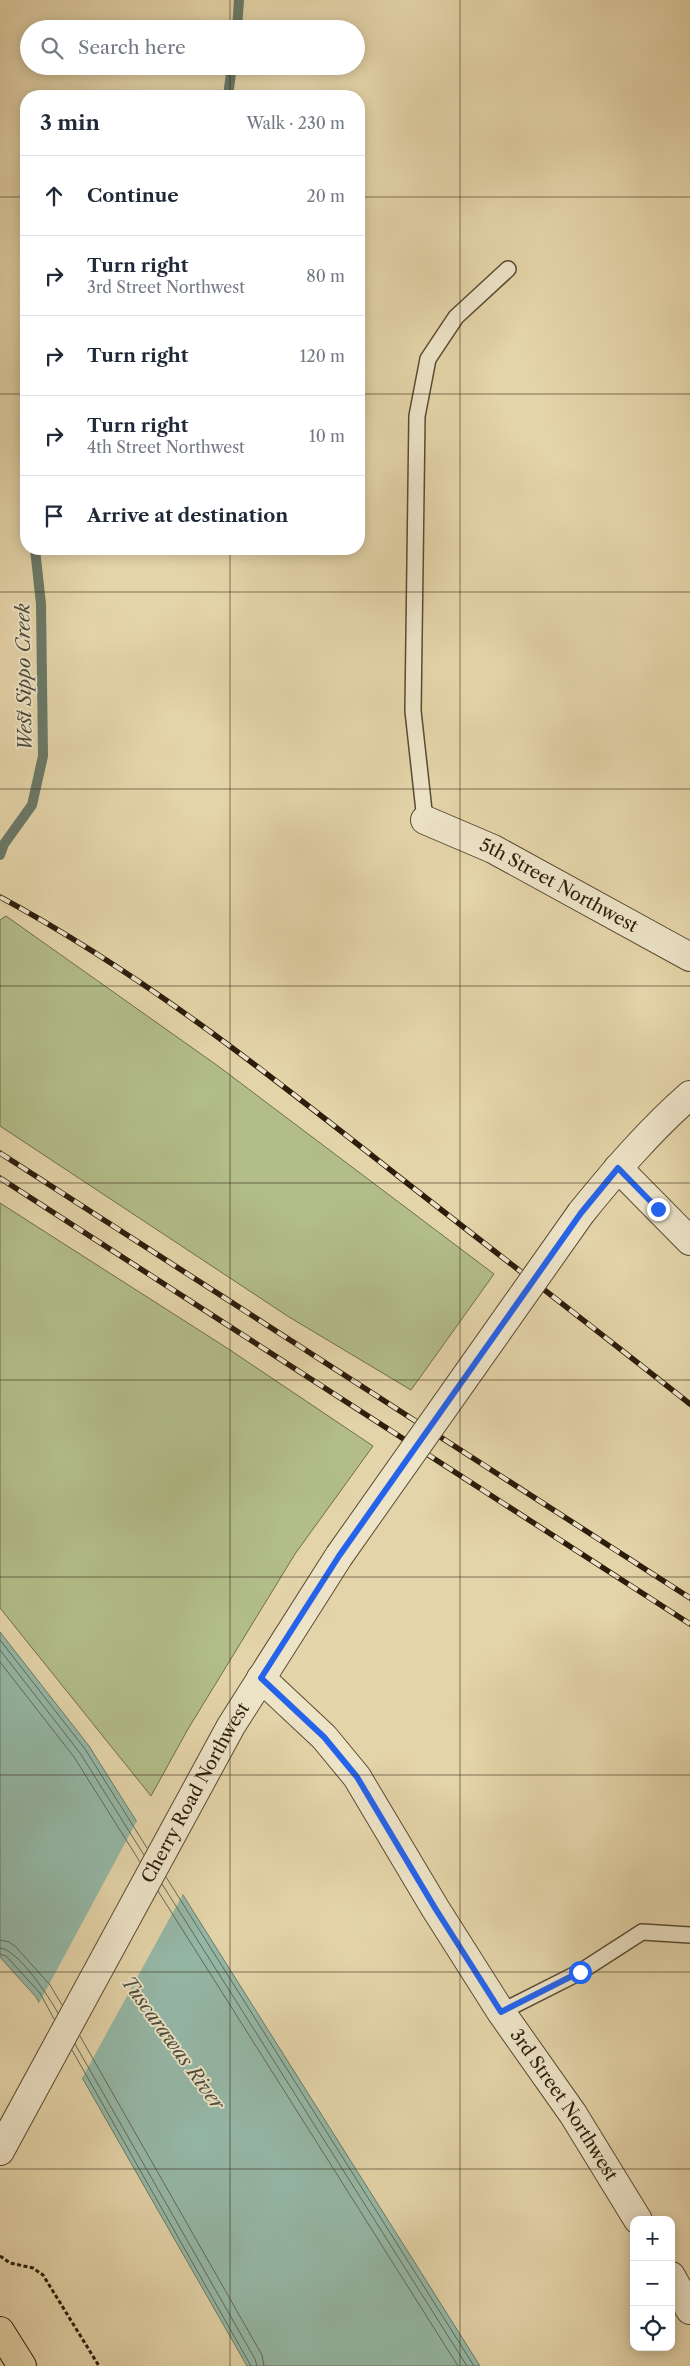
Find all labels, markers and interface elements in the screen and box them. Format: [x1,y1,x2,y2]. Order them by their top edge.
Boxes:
search box [20,20,365,75]
icon: search [38,34,66,62]
text: Search here [78,36,186,59]
text: 3 min [40,110,100,135]
text: Walk · 230 m [246,113,345,133]
icon: ahead [40,182,68,210]
text: Continue [87,184,179,207]
text: 20 m [306,186,345,206]
text: Turn right [87,254,188,277]
icon: right [40,262,68,290]
text: 80 m [306,266,345,286]
text: 3rd Street Northwest [87,277,245,297]
icon: right [40,342,68,370]
text: Turn right [87,344,188,367]
text: 120 m [300,346,345,366]
text: Turn right [87,414,188,437]
icon: right [40,422,68,450]
text: 10 m [309,426,345,446]
text: 4th Street Northwest [87,437,245,457]
icon: arrive [40,502,68,530]
text: Arrive at destination [87,504,288,527]
water label: West Sippo Creek [11,603,37,751]
street label: 5th Street Northwest [476,834,642,938]
route end [647,1198,670,1221]
street label: Cherry Road Northwest [137,1698,254,1887]
route start [569,1961,592,1984]
water label: Tuscarawas River [117,1972,230,2115]
street label: 3rd Street Northwest [505,2025,623,2185]
map controls [630,2216,675,2351]
button: + [630,2216,675,2261]
button: − [630,2261,675,2306]
button: locate [630,2306,675,2351]

